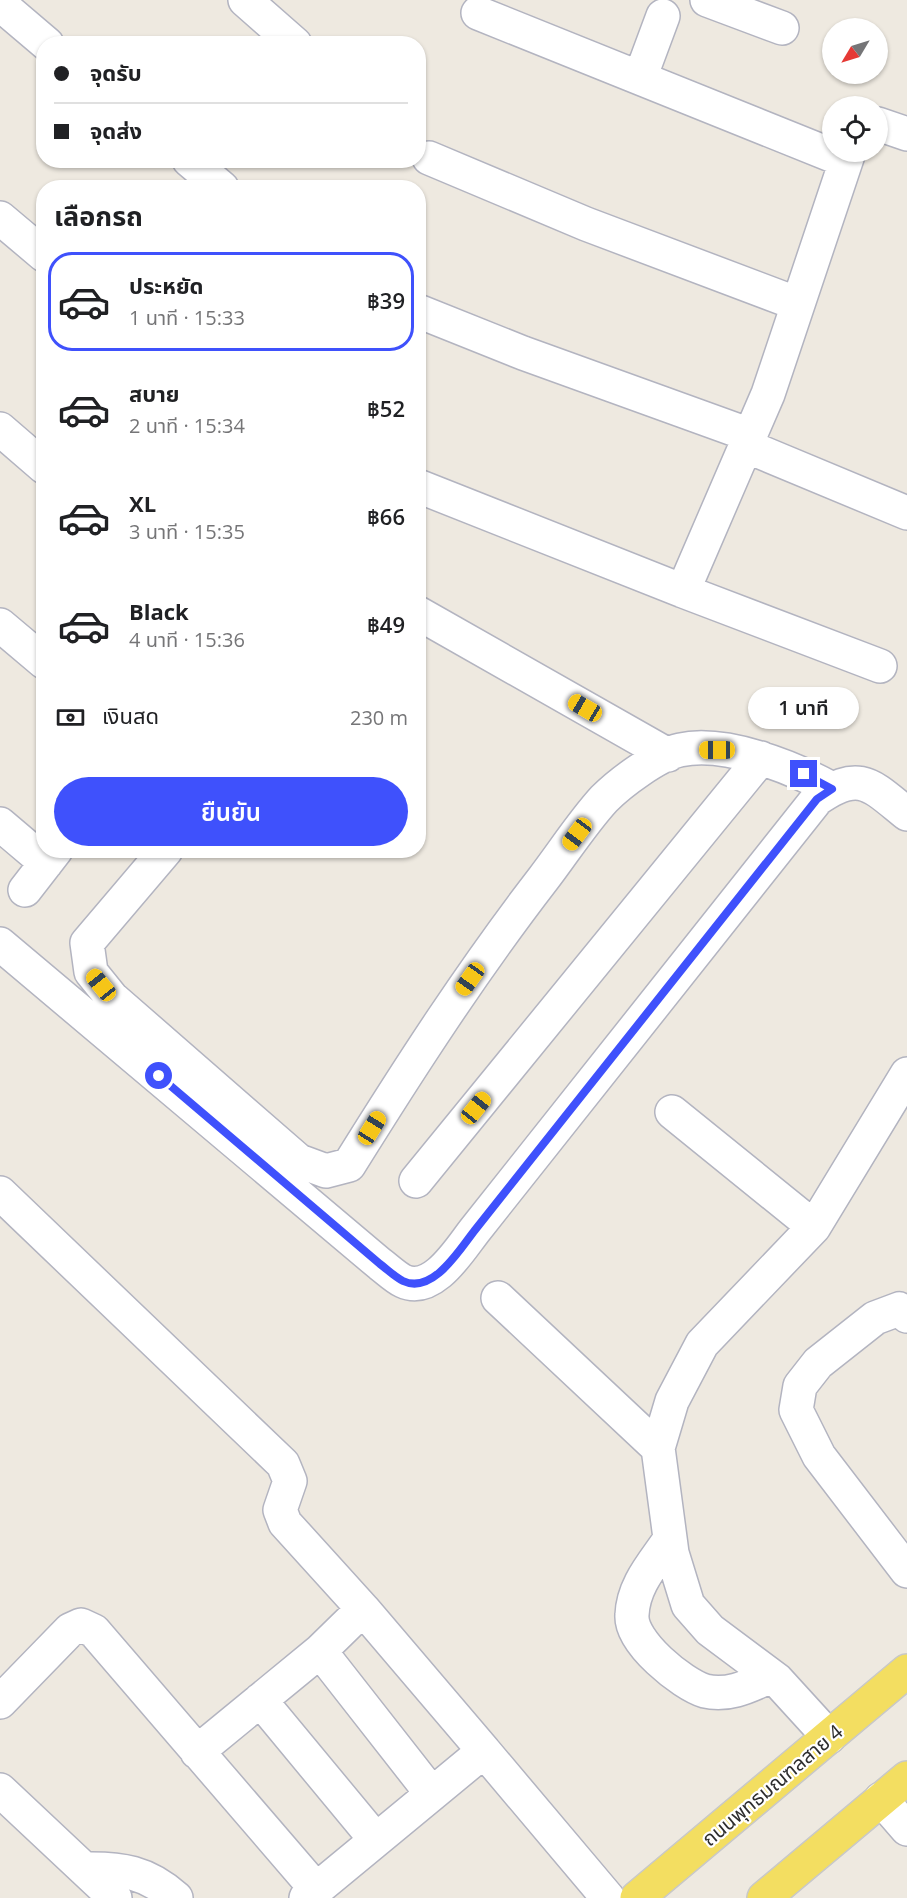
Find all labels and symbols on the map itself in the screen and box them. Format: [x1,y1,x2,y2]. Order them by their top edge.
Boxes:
north arrow [822,18,888,84]
callout: 1 นาที [748,687,860,729]
car [565,691,605,725]
car [699,741,735,759]
route end [790,760,817,787]
car [559,814,595,854]
car [452,959,488,999]
car [83,965,119,1005]
route start [145,1062,172,1089]
car [458,1088,494,1128]
car [355,1108,389,1148]
street label: ถนนพุทธมณฑลสาย 4 [696,1718,849,1852]

